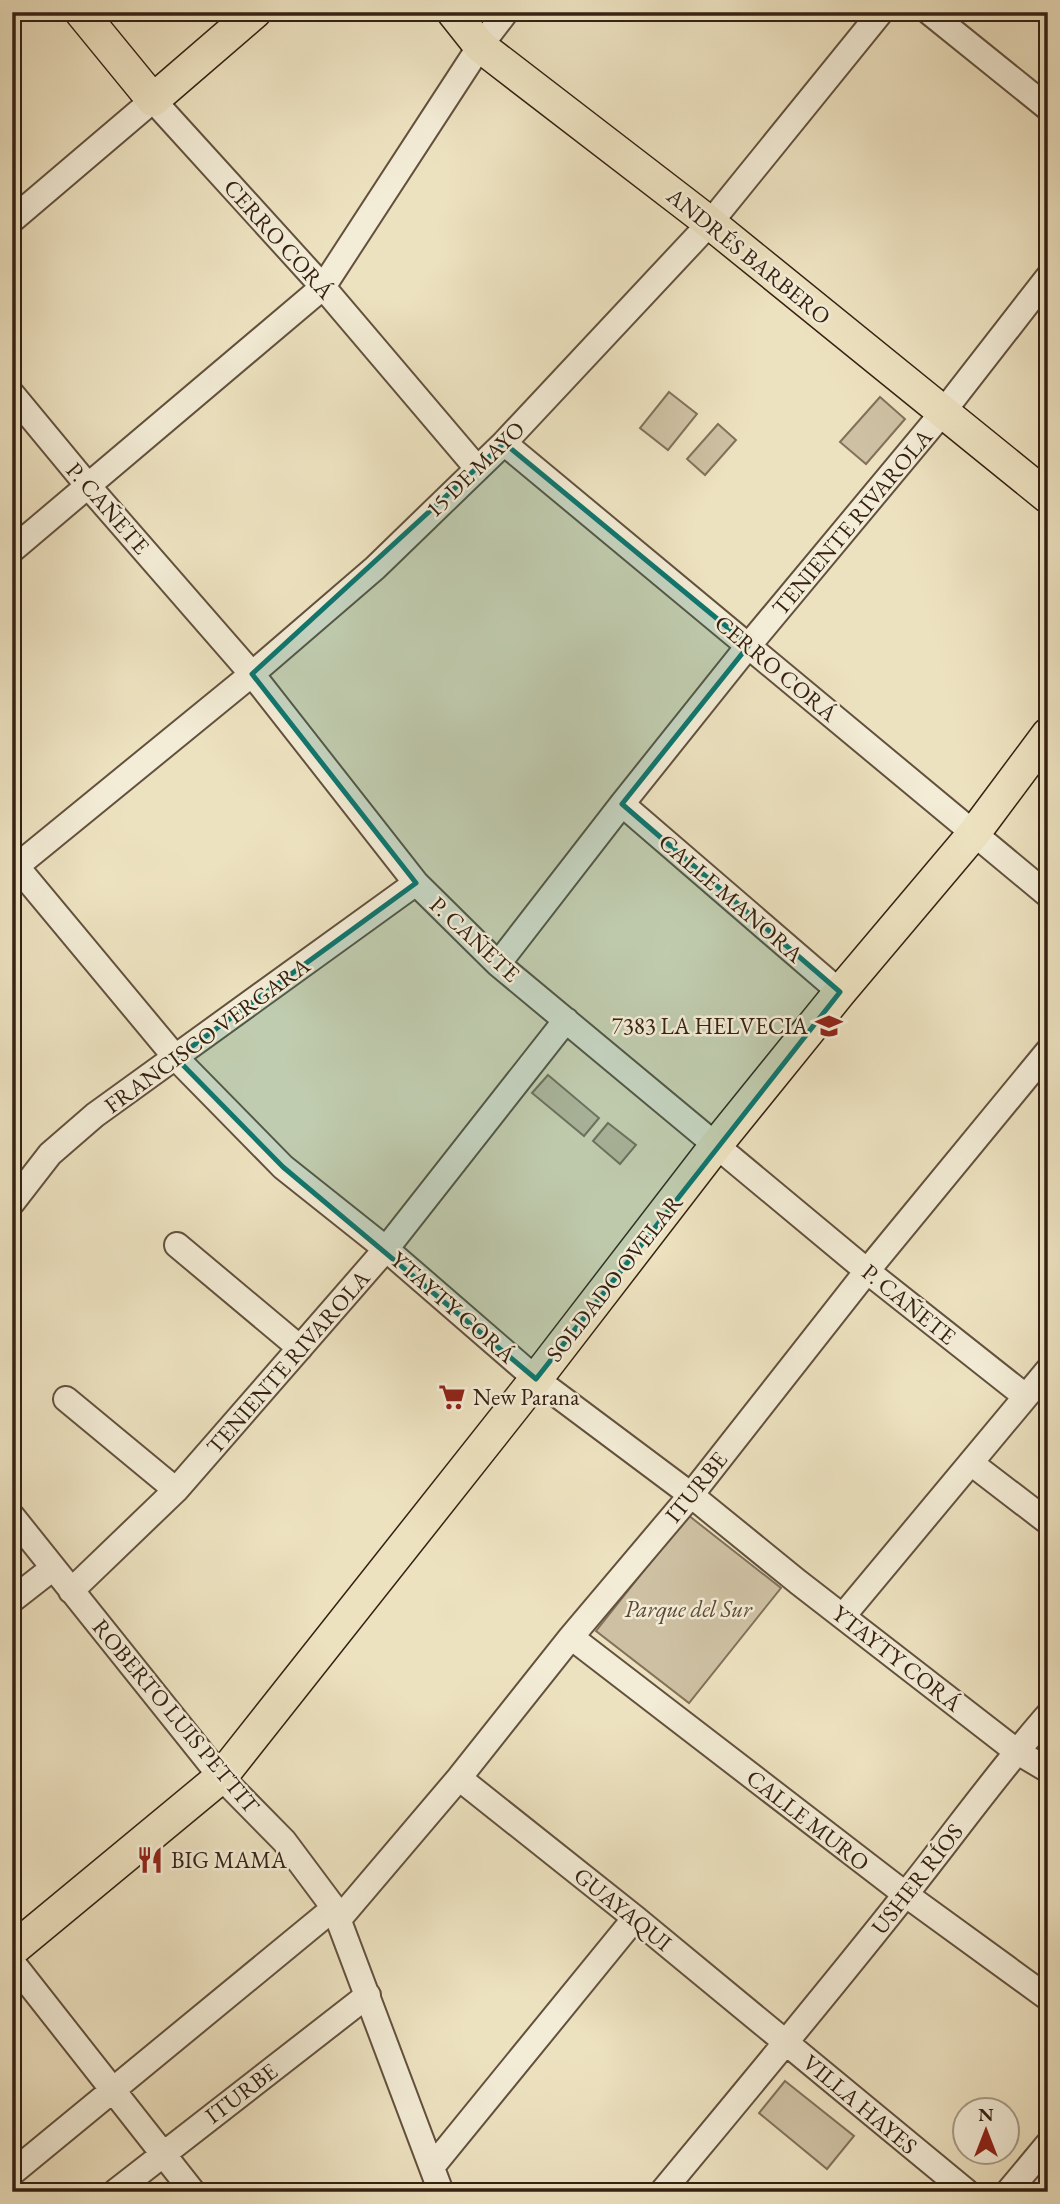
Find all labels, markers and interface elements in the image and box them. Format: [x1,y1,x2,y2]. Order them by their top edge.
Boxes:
street label: CERRO CORÁ [217,173,342,306]
street label: ANDRÉS BARBERO [660,180,837,331]
street label: 15 DE MAYO [419,414,531,524]
street label: TENIENTE RIVAROLA [765,422,940,621]
street label: P. CAÑETE [60,456,156,560]
street label: CERRO CORÁ [708,608,844,729]
street label: CALLE MANORA [652,827,810,970]
street label: P. CAÑETE [424,890,526,988]
street label: FRANCISCO VERGARA [98,950,317,1120]
place label: 7383 LA HELVECIA [612,1011,809,1041]
school or university icon: 7383 LA HELVECIA [814,1011,844,1041]
street label: SOLDADO OVELAR [539,1188,689,1368]
street label: YTAYTY CORÁ [384,1244,523,1370]
street label: P. CAÑETE [856,1257,962,1351]
street label: TENIENTE RIVAROLA [200,1263,377,1460]
supermarket icon: New Parana [437,1382,467,1412]
place label: New Parana [473,1382,580,1412]
street label: ITURBE [658,1445,734,1529]
park label: Parque del Sur [624,1594,753,1625]
street label: YTAYTY CORÁ [826,1598,969,1719]
street label: ROBERTO LUIS PETTIT [86,1613,267,1820]
street label: CALLE MURO [740,1763,876,1877]
street label: USHER RÍOS [864,1817,970,1941]
restaurant icon: BIG MAMA [135,1845,165,1875]
place label: BIG MAMA [171,1845,288,1875]
street label: GUAYAQUI [568,1860,678,1958]
street label: VILLA HAYES [797,2047,923,2161]
street label: ITURBE [199,2056,283,2130]
north arrow [951,2096,1021,2166]
text: N [978,2102,994,2127]

